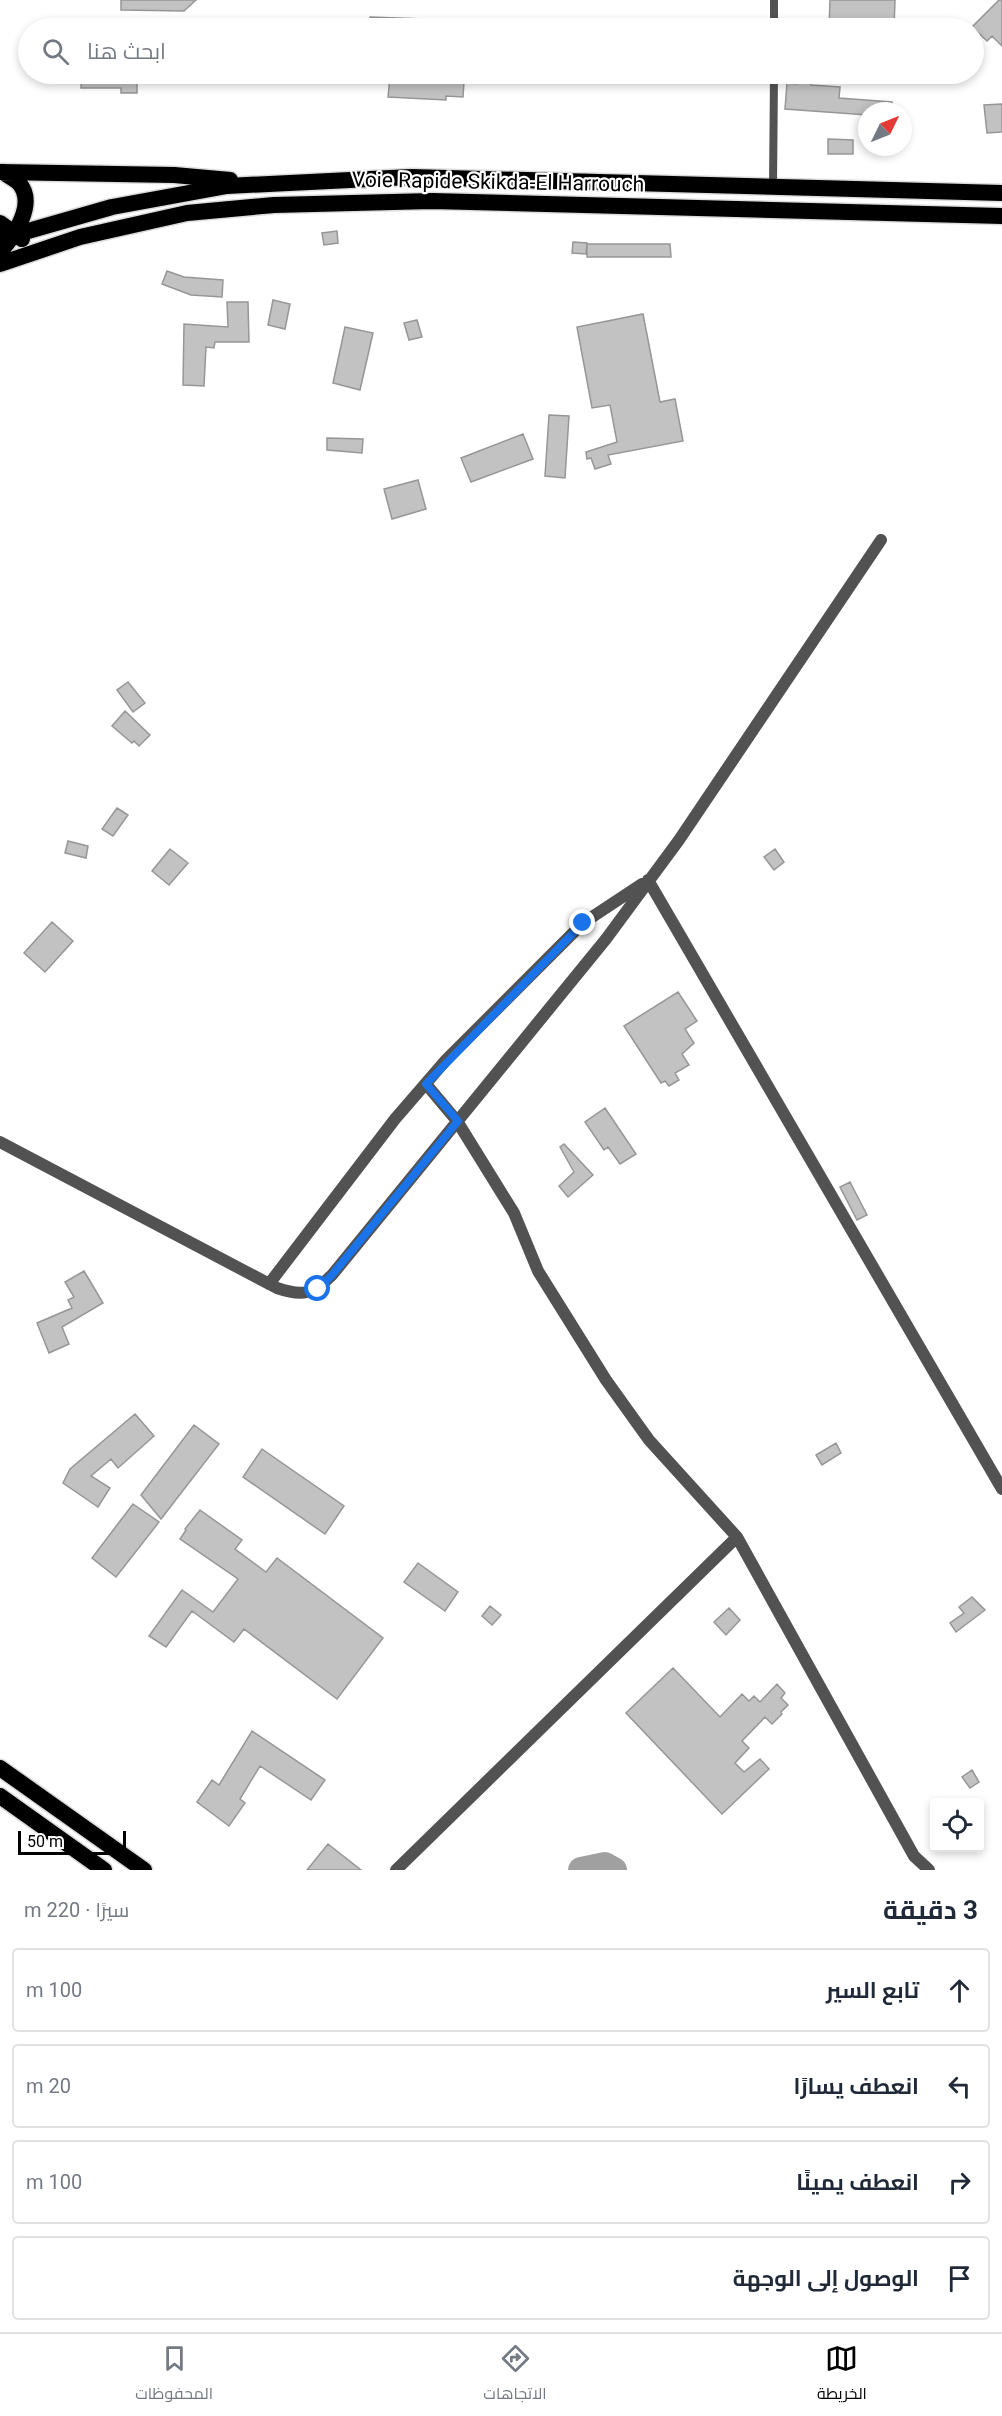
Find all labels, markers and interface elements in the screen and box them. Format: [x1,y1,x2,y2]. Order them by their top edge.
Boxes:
search box [18,18,984,84]
icon: search [39,35,72,68]
text: ابحث هنا [87,39,166,64]
north arrow [858,102,912,156]
street label: Voie Rapide Skikda-El Harrouch [352,167,644,197]
route end [569,909,595,935]
route start [304,1275,330,1301]
map controls [930,1798,984,1852]
button: locate [930,1798,984,1852]
scale bar [18,1828,126,1856]
text: 50 m [27,1832,63,1851]
text: 3 دقيقة [883,1895,978,1925]
text: سيرًا · 220 m [24,1898,129,1922]
icon: ahead [943,1974,976,2007]
text: 100 m [26,1978,82,2002]
text: تابع السير [826,1978,919,2003]
icon: left [943,2070,976,2103]
text: 20 m [26,2074,71,2098]
text: انعطف يسارًا [794,2074,919,2099]
icon: right [943,2166,976,2199]
text: 100 m [26,2170,82,2194]
text: انعطف يمينًا [796,2170,919,2195]
icon: arrive [943,2262,976,2295]
text: الوصول إلى الوجهة [733,2266,919,2291]
tab: المحفوظات [135,2342,213,2408]
tab: الاتجاهات [483,2342,547,2408]
tab: الخريطة [817,2342,867,2408]

